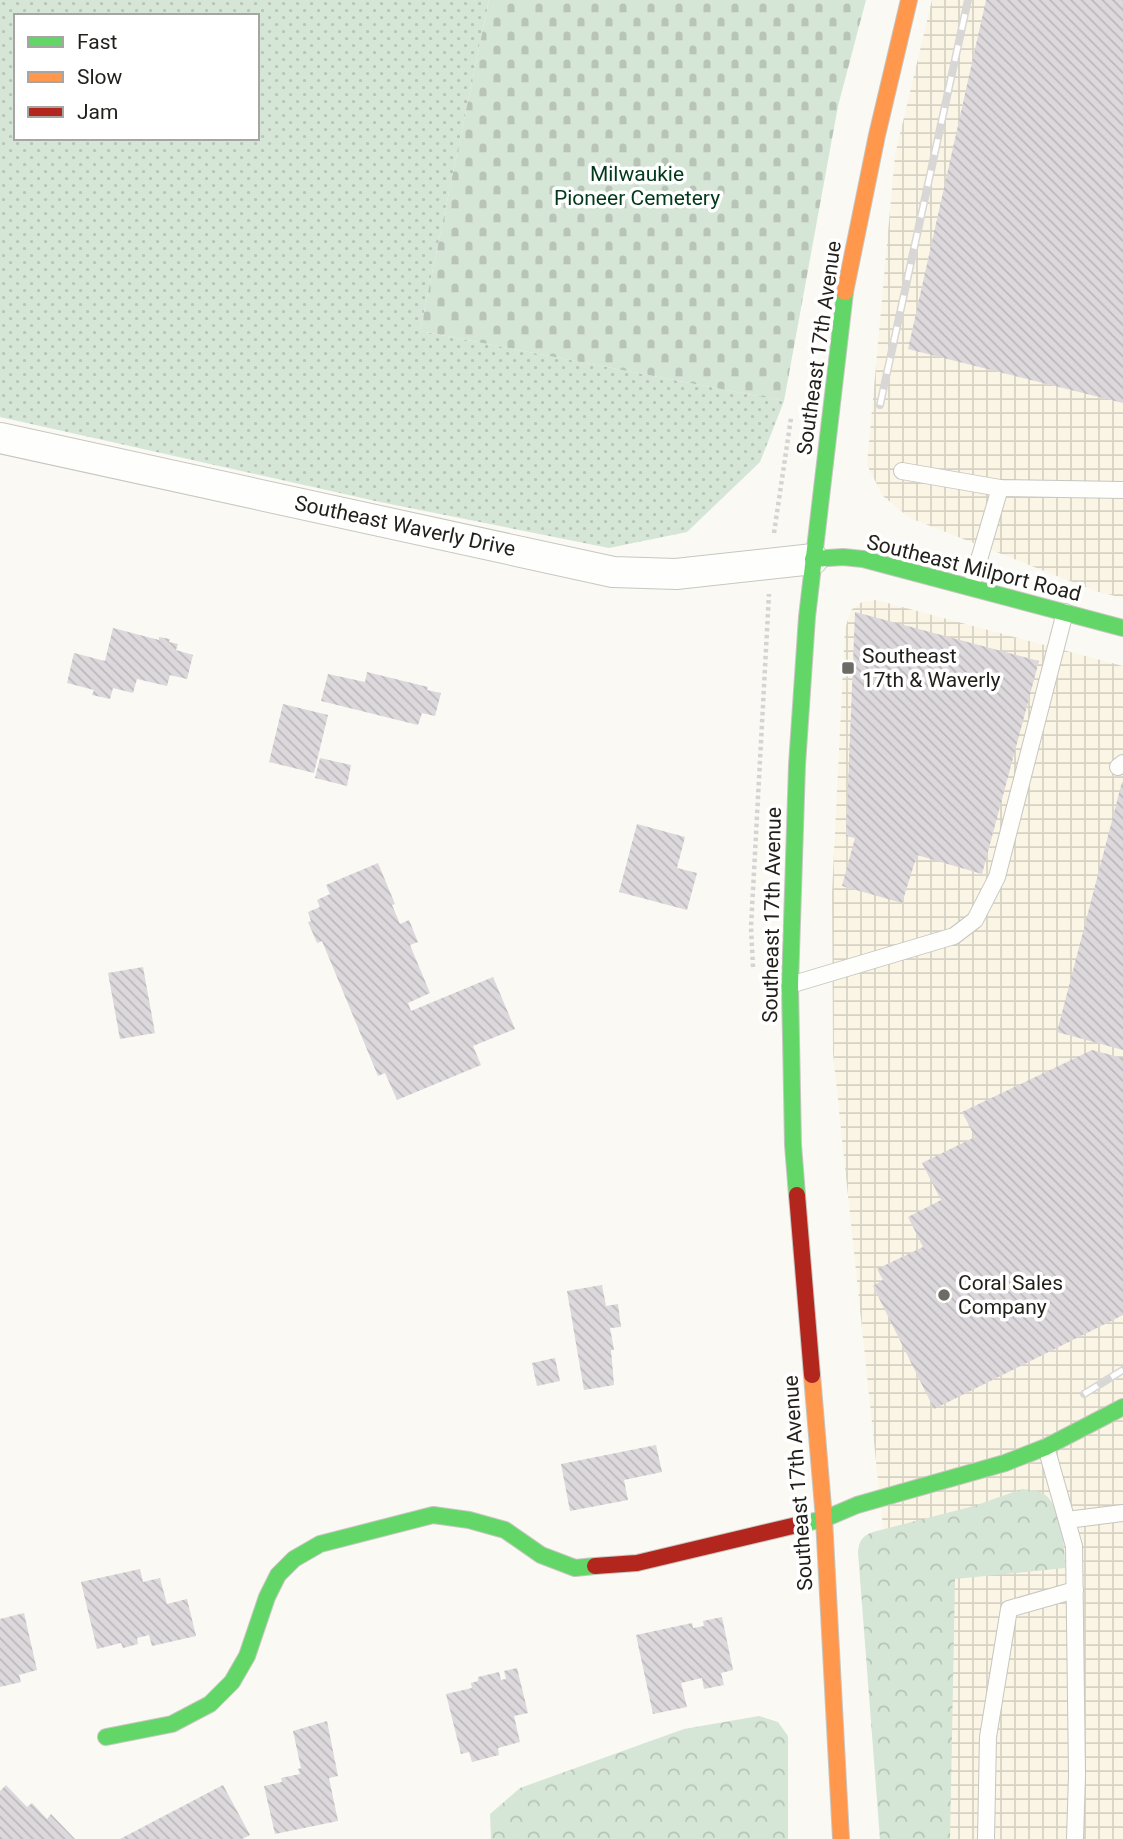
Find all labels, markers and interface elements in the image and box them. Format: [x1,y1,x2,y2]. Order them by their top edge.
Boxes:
legend [14,14,259,140]
text: Fast [77,30,118,54]
text: Slow [77,65,123,89]
text: Jam [77,100,118,124]
park label: Milwaukie Pioneer Cemetery [554,162,720,210]
street label: Southeast 17th Avenue [792,239,846,457]
street label: Southeast Waverly Drive [292,491,518,561]
street label: Southeast Milport Road [864,530,1084,606]
place label: Southeast 17th & Waverly [862,644,1000,692]
marker: Southeast 17th & Waverly [840,660,856,676]
street label: Southeast 17th Avenue [758,807,786,1023]
place label: Coral Sales Company [958,1271,1063,1319]
marker: Coral Sales Company [936,1287,952,1303]
street label: Southeast 17th Avenue [779,1374,817,1592]

